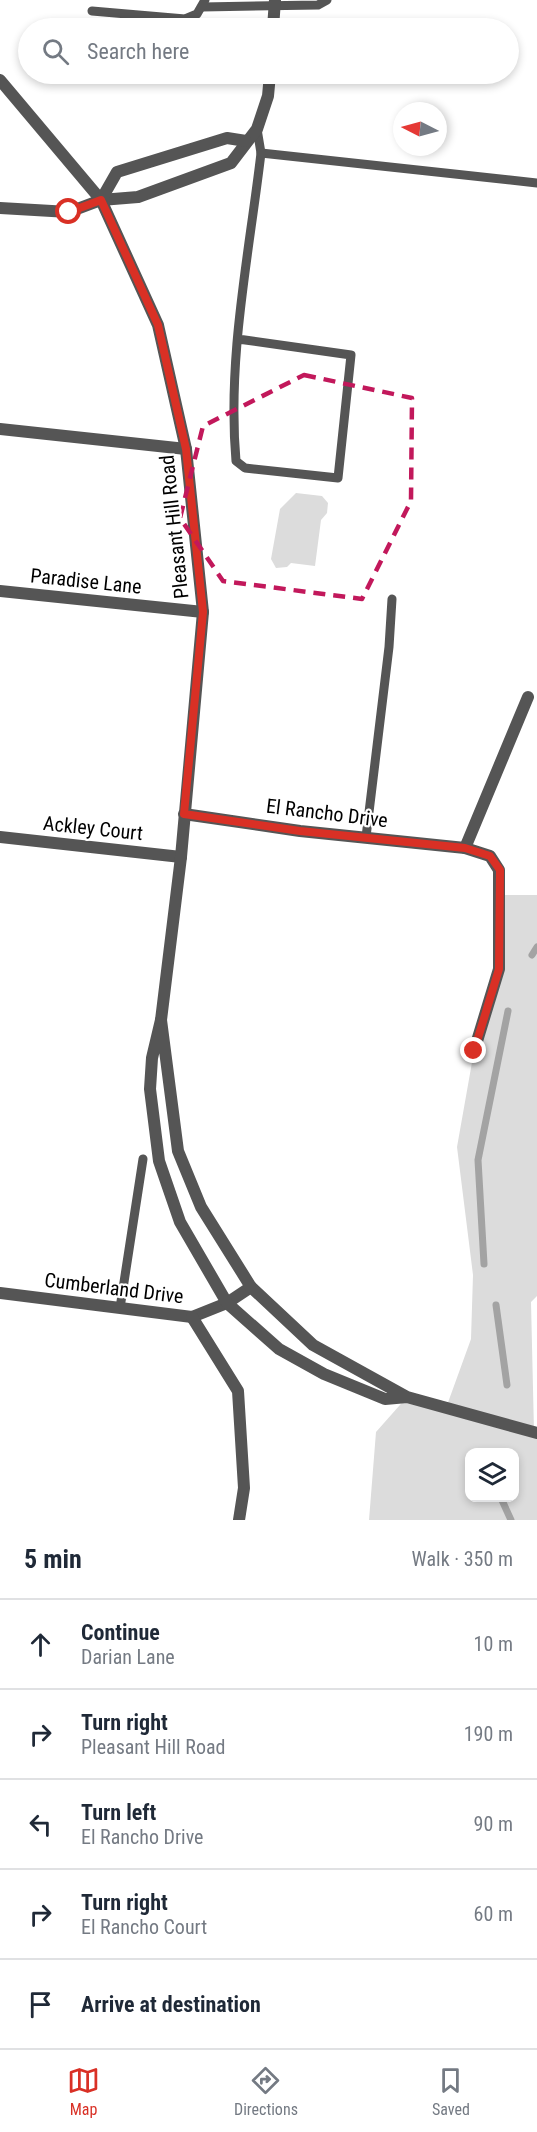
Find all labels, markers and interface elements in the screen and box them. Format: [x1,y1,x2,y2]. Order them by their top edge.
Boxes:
search box [18,18,519,84]
icon: search [39,35,72,68]
text: Search here [87,39,189,64]
north arrow [393,102,447,156]
route start [55,198,81,224]
street label: Pleasant Hill Road [155,454,193,600]
street label: Paradise Lane [29,563,143,599]
street label: El Rancho Drive [265,794,389,832]
street label: Ackley Court [42,811,144,845]
route end [460,1037,486,1063]
street label: Cumberland Drive [43,1268,185,1308]
map controls [465,1448,519,1502]
button: layers [465,1448,519,1502]
text: 5 min [24,1544,82,1574]
text: Walk · 350 m [412,1547,513,1571]
text: Continue [81,1620,160,1645]
icon: ahead [24,1628,57,1661]
text: 10 m [474,1632,513,1656]
text: Darian Lane [81,1645,175,1669]
text: Turn right [81,1710,168,1735]
icon: right [24,1718,57,1751]
text: 190 m [464,1722,513,1746]
text: Pleasant Hill Road [81,1735,225,1759]
text: Turn left [81,1800,156,1825]
icon: left [24,1808,57,1841]
text: 90 m [474,1812,513,1836]
text: El Rancho Drive [81,1825,203,1849]
text: Turn right [81,1890,168,1915]
icon: right [24,1898,57,1931]
text: 60 m [474,1902,513,1926]
text: El Rancho Court [81,1915,207,1939]
icon: arrive [24,1988,57,2021]
text: Arrive at destination [81,1992,261,2017]
tab: Map [67,2064,100,2119]
tab: Directions [234,2064,298,2119]
tab: Saved [432,2064,470,2119]

